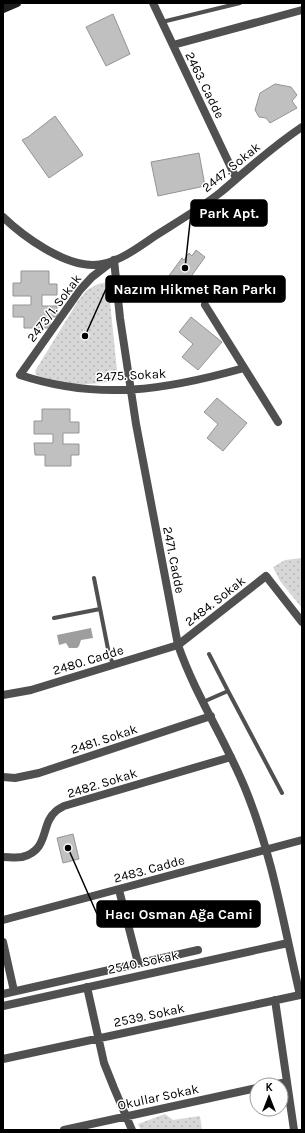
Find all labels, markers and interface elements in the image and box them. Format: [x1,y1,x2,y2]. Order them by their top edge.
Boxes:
street label: 2463. Cadde [182,49,228,121]
street label: 2447. Sokak [199,139,263,195]
callout: Park Apt. [191,200,267,226]
text: Park Apt. [199,205,259,222]
street label: 2473/1. Sokak [24,271,84,345]
callout: Nazım Hikmet Ran Parkı [106,276,285,302]
text: Nazım Hikmet Ran Parkı [113,281,277,298]
street label: 2475. Sokak [95,366,167,384]
street label: 2471. Cadde [160,525,188,595]
street label: 2484. Sokak [182,573,248,629]
street label: 2480. Cadde [51,642,125,678]
street label: 2481. Sokak [69,721,139,757]
street label: 2482. Sokak [65,765,139,801]
street label: 2483. Cadde [112,852,187,886]
callout: Hacı Osman Ağa Cami [97,901,260,927]
text: Hacı Osman Ağa Cami [105,906,253,923]
street label: 2540. Sokak [106,947,180,977]
street label: 2539. Sokak [112,1000,186,1030]
north arrow [249,1077,289,1117]
street label: Okullar Sokak [116,1081,200,1113]
text: K [265,1081,273,1094]

